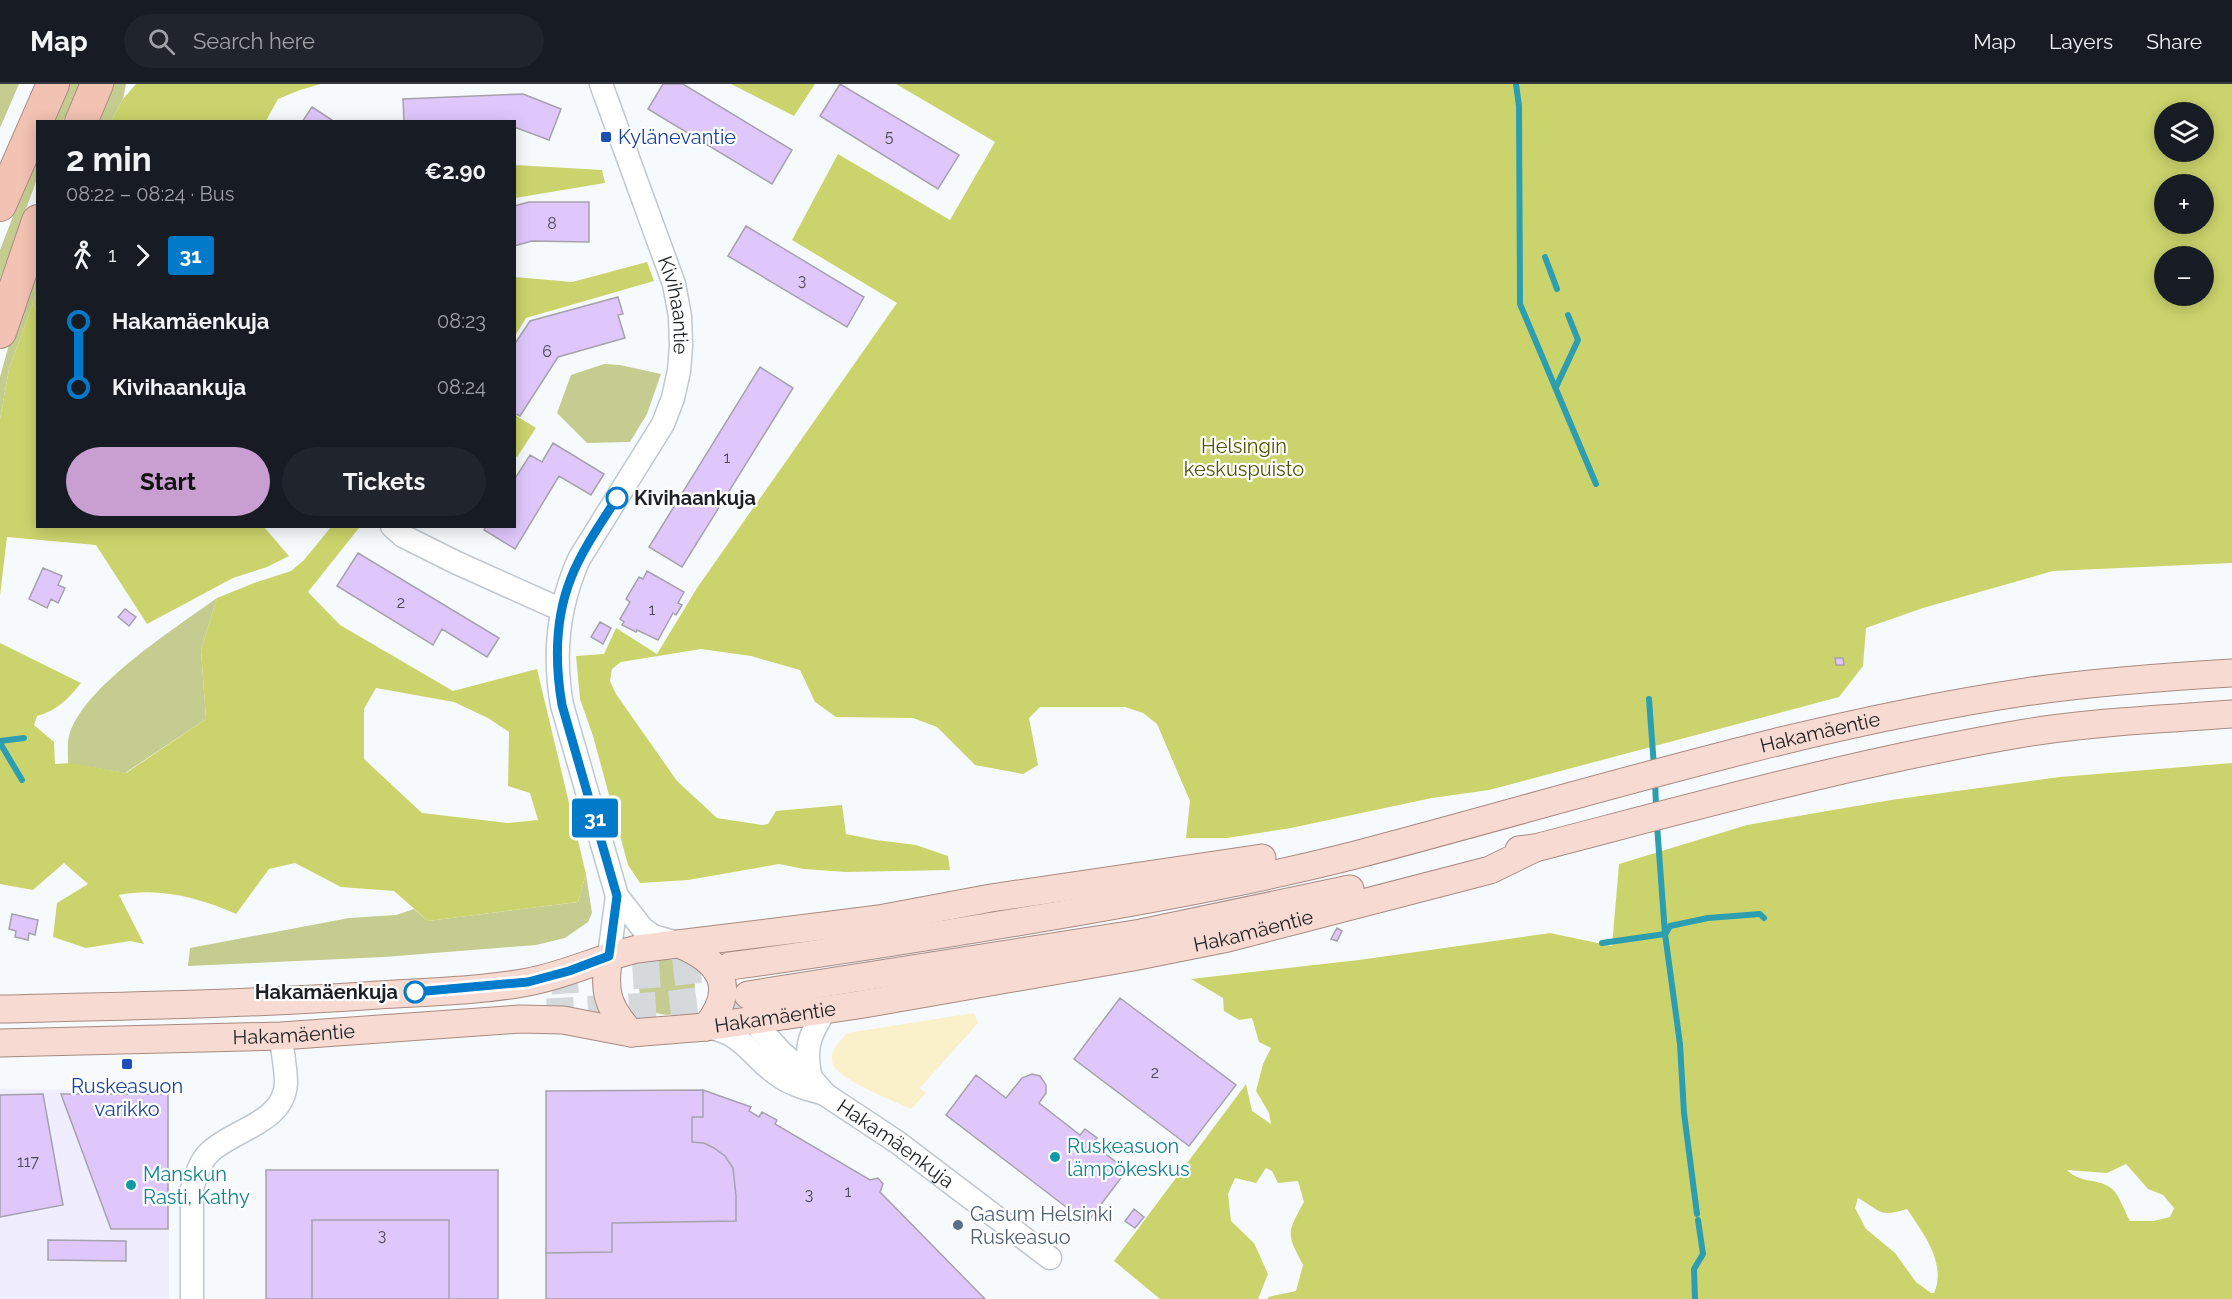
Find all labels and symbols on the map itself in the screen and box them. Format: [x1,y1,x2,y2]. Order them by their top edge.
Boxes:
place label: Kylänevantie [618,125,736,149]
house number: 5 [885,127,894,146]
marker: Kylänevantie [599,130,613,144]
house number: 8 [547,214,557,233]
street label: Kivihaantie [653,253,693,356]
house number: 3 [798,271,806,290]
house number: 6 [542,342,552,361]
park label: Helsingin keskuspuisto [1184,434,1304,481]
house number: 1 [724,448,731,467]
place label: Kivihaankuja [634,486,756,510]
marker: Kivihaankuja [606,487,628,509]
house number: 2 [397,593,405,612]
house number: 1 [649,600,656,619]
street label: Hakamäentie [1757,707,1882,758]
line badge: 31 [568,798,622,838]
street label: Hakamäentie [1191,904,1316,957]
place label: Hakamäenkuja [255,980,398,1004]
marker: Hakamäenkuja [404,981,426,1003]
street label: Hakamäentie [713,996,838,1038]
street label: Hakamäentie [232,1019,356,1049]
marker: Ruskeasuon varikko [120,1057,134,1071]
house number: 2 [1151,1063,1159,1082]
place label: Ruskeasuon varikko [71,1074,183,1121]
street label: Hakamäenkuja [833,1094,959,1193]
place label: Ruskeasuon lämpökeskus [1067,1134,1190,1181]
marker: Ruskeasuon lämpökeskus [1048,1150,1062,1164]
house number: 117 [17,1152,40,1171]
place label: Manskun Rasti, Kathy [143,1162,250,1209]
marker: Manskun Rasti, Kathy [124,1178,138,1192]
house number: 1 [845,1182,852,1201]
house number: 3 [805,1185,813,1204]
place label: Gasum Helsinki Ruskeasuo [970,1202,1113,1249]
marker: Gasum Helsinki Ruskeasuo [951,1218,965,1232]
house number: 3 [378,1226,386,1245]

